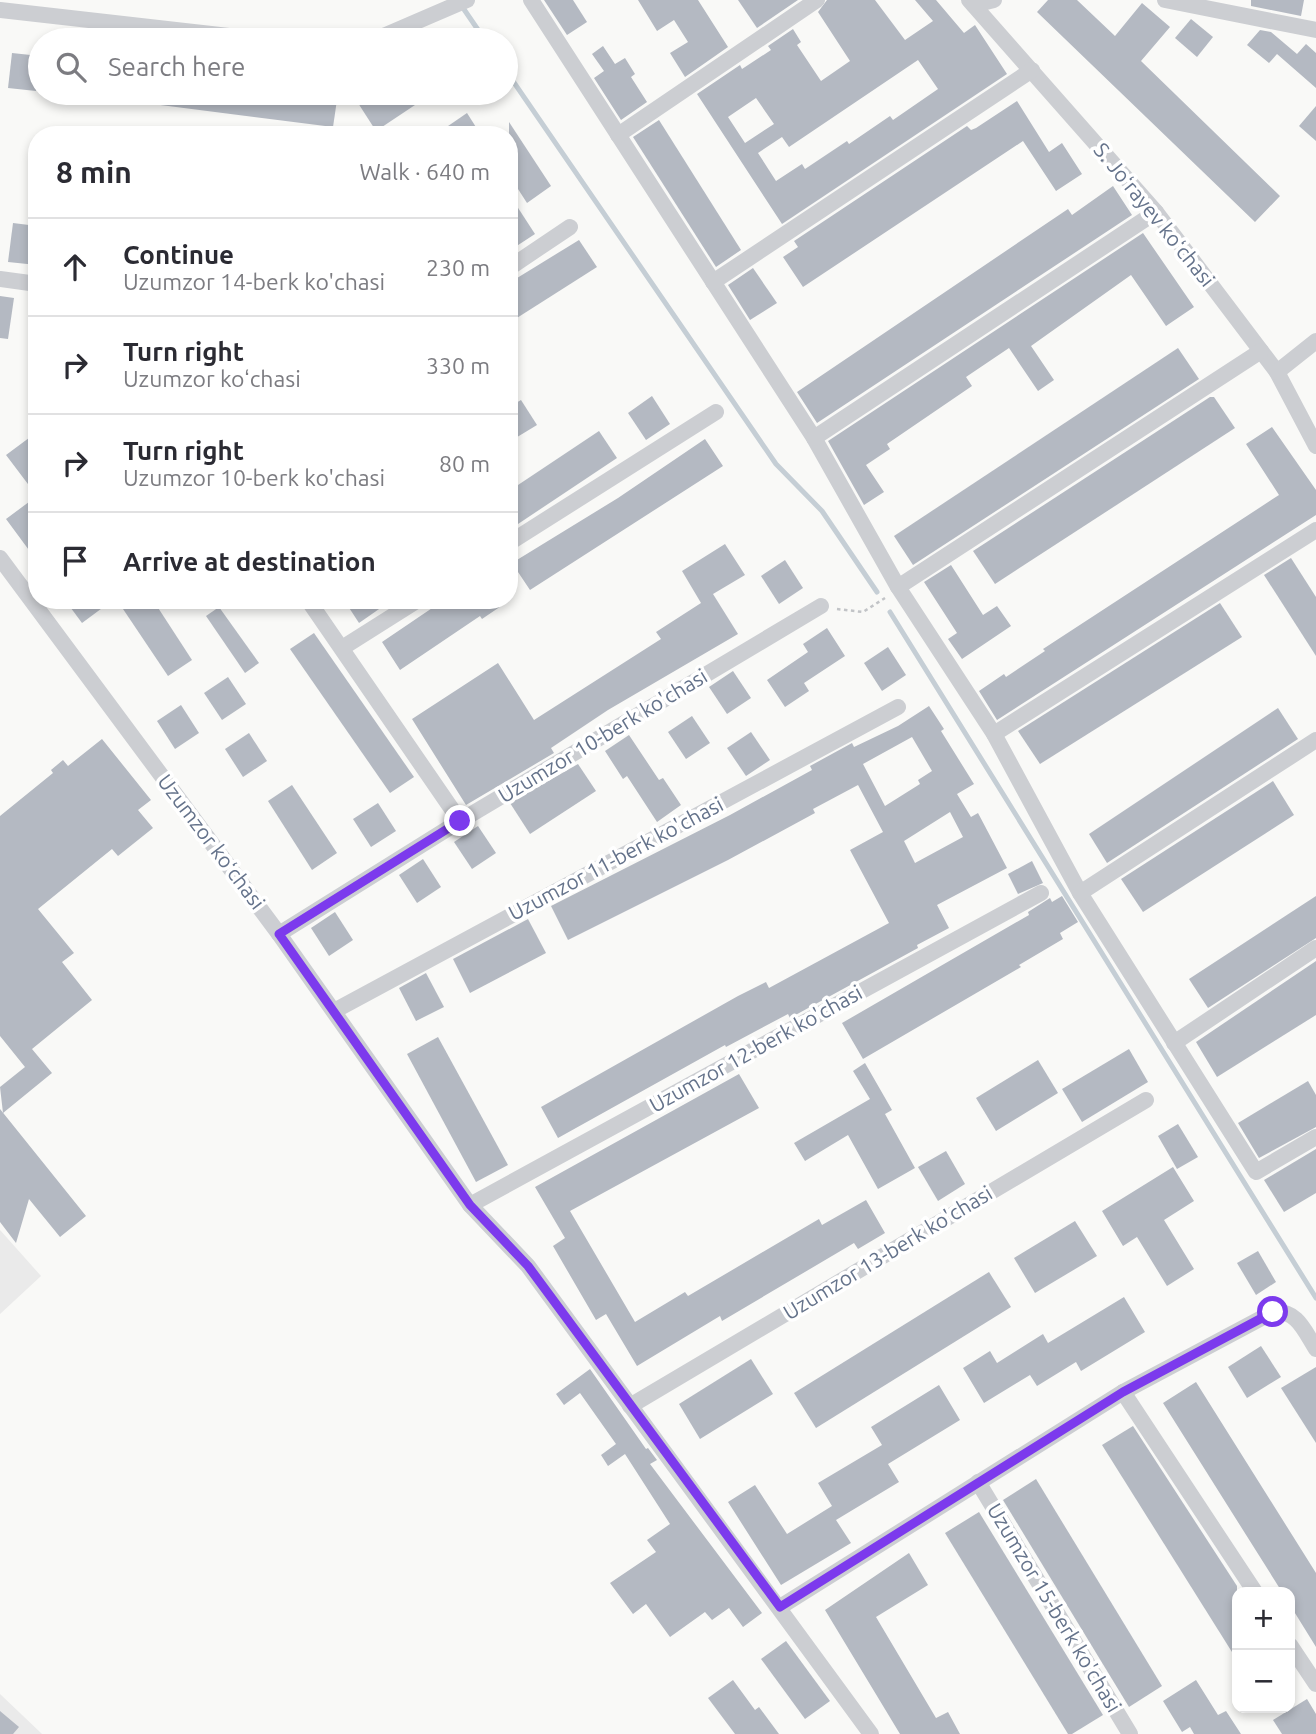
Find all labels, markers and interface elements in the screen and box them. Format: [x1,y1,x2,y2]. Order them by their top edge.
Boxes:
search box [28,28,518,105]
icon: search [52,48,90,86]
text: Search here [108,52,245,81]
street label: S. Joʻrayev koʻchasi [1089,138,1220,291]
text: 8 min [56,155,132,189]
text: Walk · 640 m [359,159,490,184]
text: Continue [123,240,234,269]
icon: ahead [56,248,94,286]
text: 230 m [426,255,490,280]
text: Uzumzor 14-berk ko'chasi [123,269,385,294]
text: Turn right [123,337,244,366]
icon: right [56,346,94,384]
text: 330 m [426,353,490,378]
text: Uzumzor koʻchasi [123,366,301,391]
text: Turn right [123,436,244,465]
icon: right [56,444,94,482]
text: 80 m [439,451,490,476]
text: Uzumzor 10-berk ko'chasi [123,465,385,490]
icon: arrive [56,542,94,580]
text: Arrive at destination [123,547,376,576]
street label: Uzumzor 10-berk ko'chasi [494,663,711,807]
street label: Uzumzor koʻchasi [153,769,270,913]
street label: Uzumzor 11-berk ko'chasi [504,791,727,925]
route end [444,805,475,836]
street label: Uzumzor 12-berk ko'chasi [645,980,866,1117]
street label: Uzumzor 13-berk ko'chasi [779,1180,996,1324]
route start [1257,1296,1288,1327]
street label: Uzumzor 15-berk ko'chasi [983,1499,1127,1716]
map controls [1232,1587,1295,1713]
button: + [1232,1587,1295,1650]
button: − [1232,1650,1295,1713]

